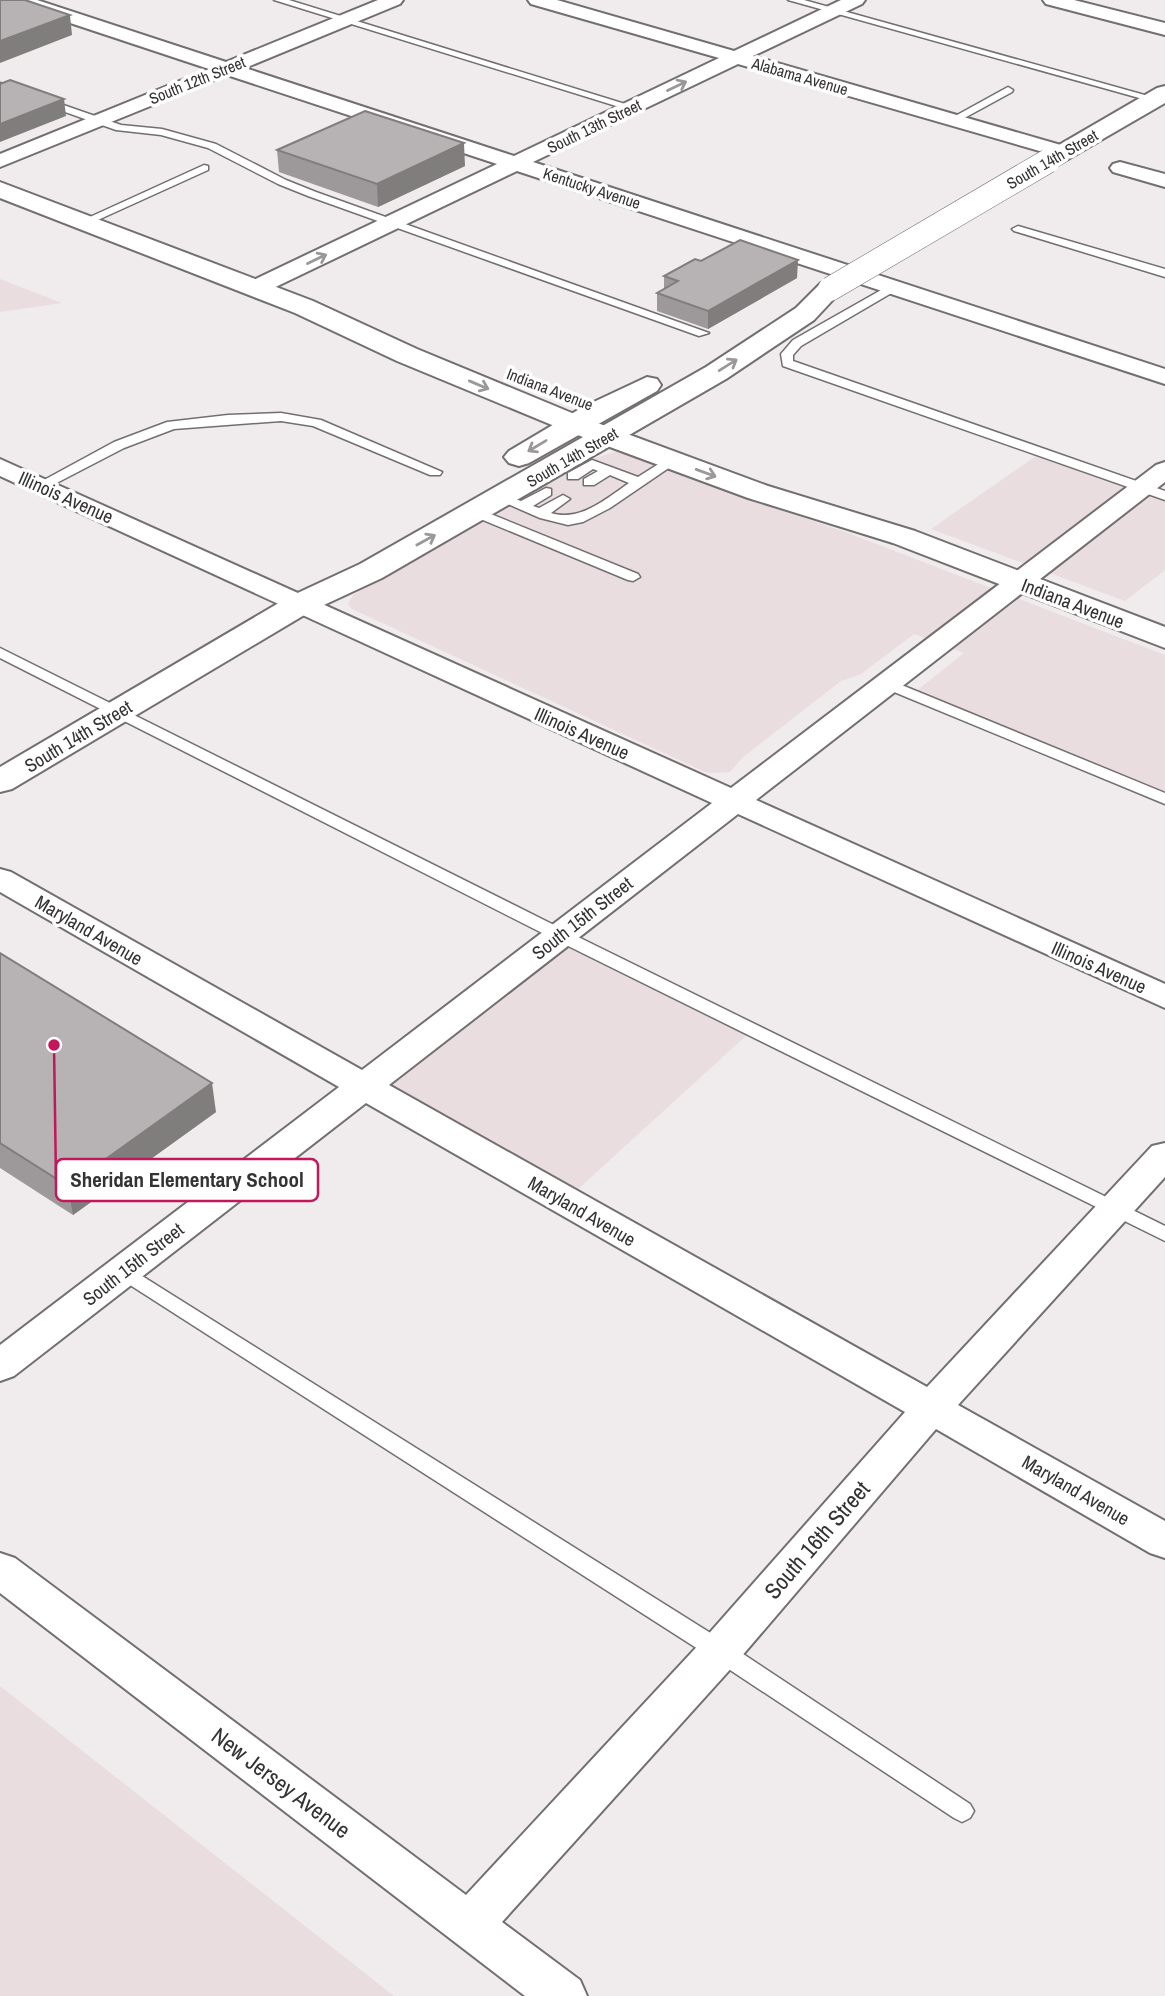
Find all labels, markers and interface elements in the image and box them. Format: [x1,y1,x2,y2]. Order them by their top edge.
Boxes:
street label: South 12th Street [146,51,249,109]
street label: Alabama Avenue [748,52,851,100]
one-way arrow [666,79,687,93]
street label: South 13th Street [543,94,645,158]
street label: South 14th Street [1002,124,1102,194]
street label: Kentucky Avenue [540,162,644,214]
one-way arrow [306,251,327,265]
one-way arrow [717,358,737,372]
street label: Indiana Avenue [504,362,596,416]
one-way arrow [467,379,489,392]
street label: South 14th Street [522,422,622,492]
one-way arrow [528,439,548,453]
street label: Illinois Avenue [15,465,117,529]
one-way arrow [695,468,717,481]
one-way arrow [416,533,436,547]
street label: Indiana Avenue [1018,572,1128,634]
street label: South 14th Street [19,693,137,778]
street label: Illinois Avenue [531,701,633,765]
street label: South 15th Street [526,870,638,966]
street label: Maryland Avenue [30,889,148,971]
street label: Illinois Avenue [1048,935,1150,999]
callout: Sheridan Elementary School [56,1159,318,1201]
text: Sheridan Elementary School [70,1165,304,1194]
street label: Maryland Avenue [523,1170,641,1252]
street label: South 15th Street [77,1216,189,1312]
street label: Maryland Avenue [1017,1449,1135,1531]
street label: South 16th Street [757,1474,876,1605]
street label: New Jersey Avenue [206,1720,357,1845]

